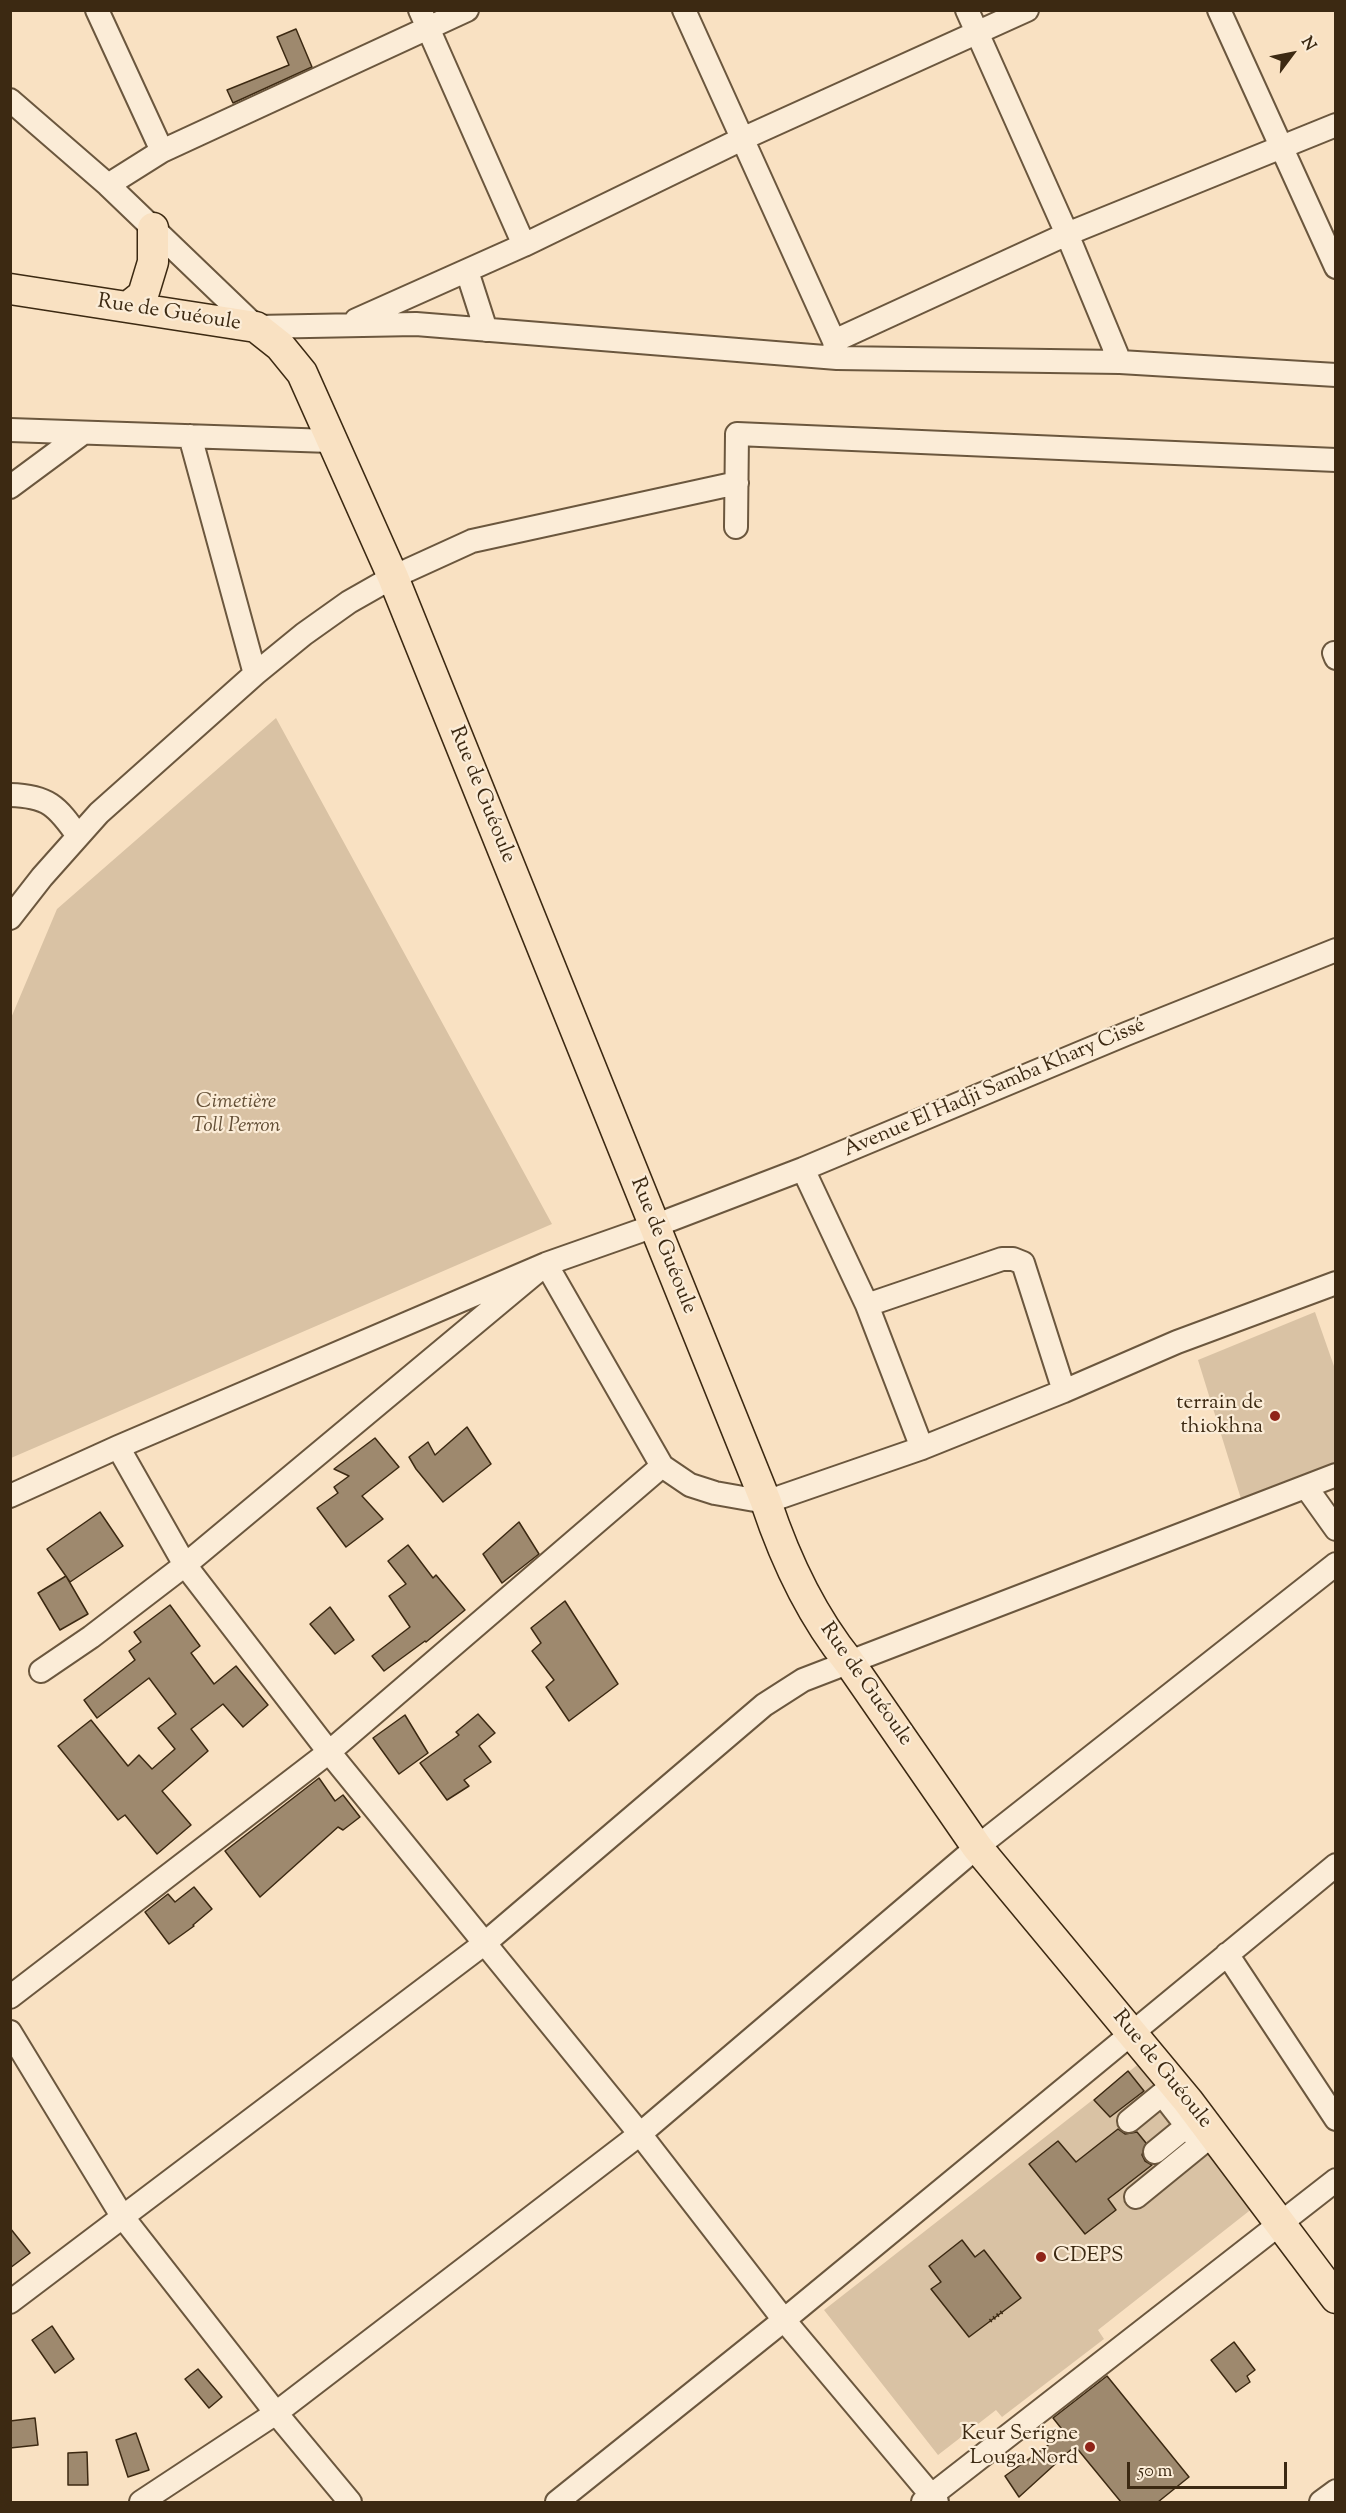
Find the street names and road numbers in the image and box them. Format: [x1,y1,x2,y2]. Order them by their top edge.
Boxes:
street label: Rue de Guéoule [96,290,242,338]
street label: Rue de Guéoule [442,723,520,867]
street label: Avenue El Hadji Samba Khary Cissé [840,1014,1150,1164]
street label: Rue de Guéoule [623,1174,701,1318]
street label: Rue de Guéoule [813,1618,917,1752]
street label: Rue de Guéoule [1106,2006,1216,2134]

